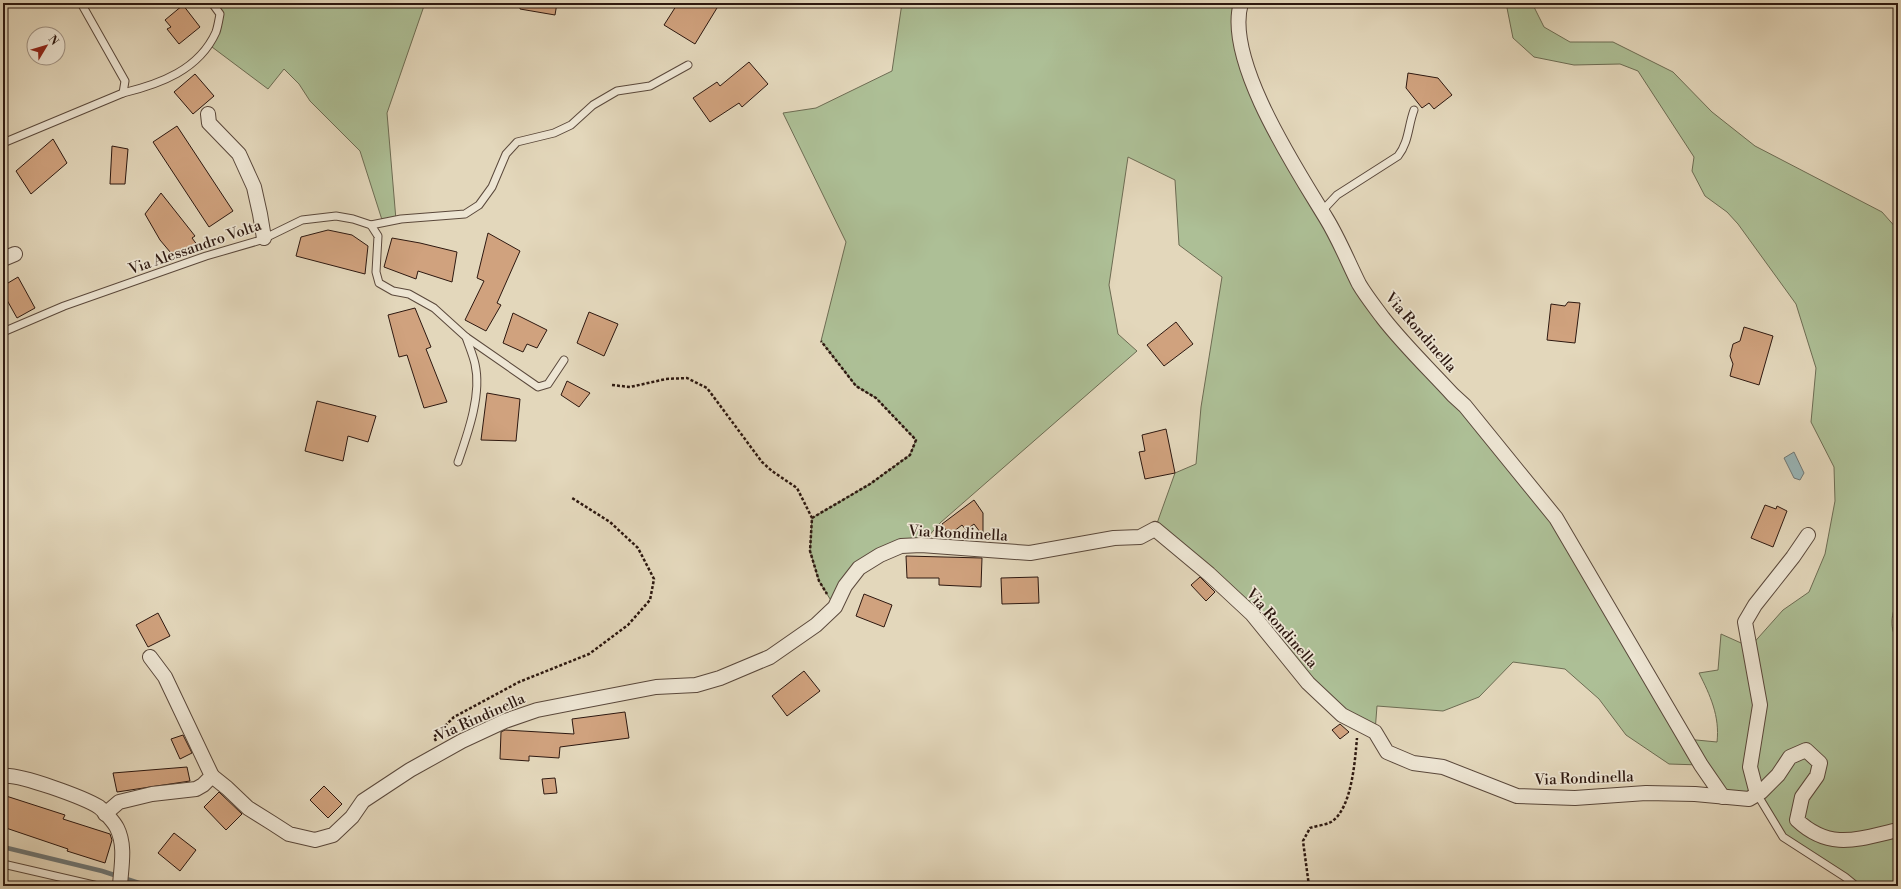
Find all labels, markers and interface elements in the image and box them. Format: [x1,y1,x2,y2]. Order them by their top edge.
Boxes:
north arrow [26,26,66,66]
text: N [45,33,61,48]
street label: Via Alessandro Volta [125,216,264,279]
street label: Via Rondinella [1380,288,1461,376]
street label: Via Rondinella [907,521,1009,546]
street label: Via Rondinella [1241,584,1322,672]
street label: Via Rindinella [431,689,528,746]
street label: Via Rondinella [1533,767,1635,790]

